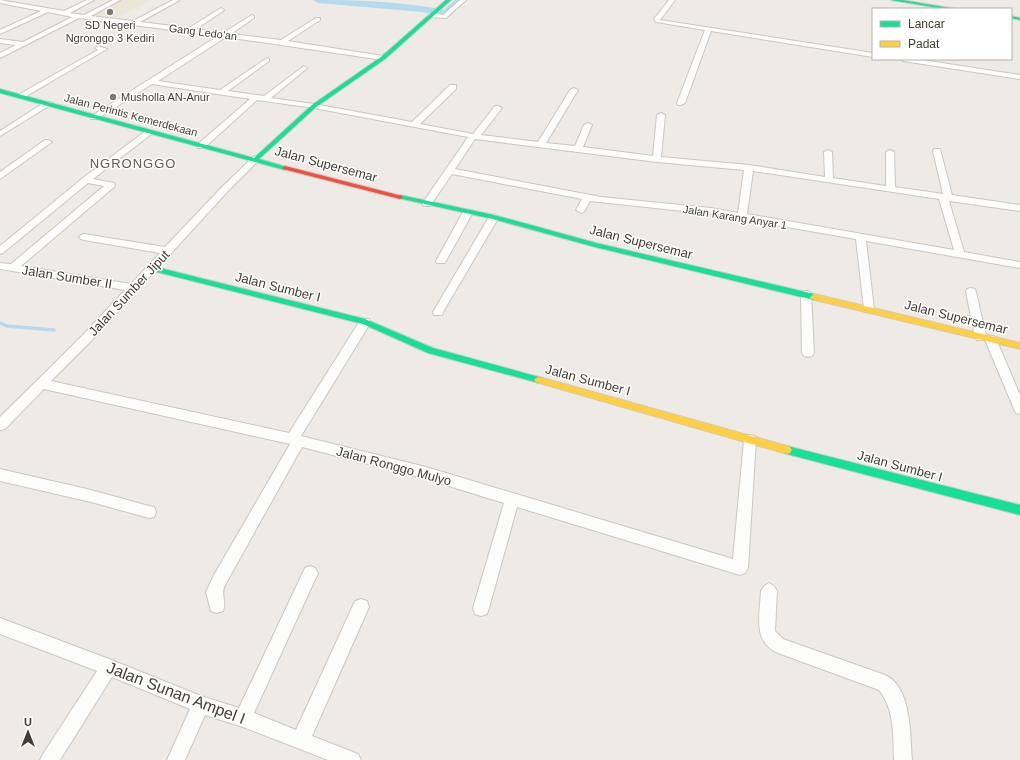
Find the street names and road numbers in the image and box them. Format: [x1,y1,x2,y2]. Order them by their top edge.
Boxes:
street label: Gang Ledo'an [168,22,238,42]
street label: Jalan Perintis Kemerdekaan [63,91,199,139]
street label: Jalan Supersemar [273,143,380,185]
street label: Jalan Karang Anyar 1 [682,203,788,231]
street label: Jalan Supersemar [588,222,695,262]
street label: Jalan Sumber Jiput [86,247,173,339]
street label: Jalan Sumber II [21,262,113,292]
street label: Jalan Sumber I [234,269,322,305]
street label: Jalan Supersemar [903,297,1010,337]
street label: Jalan Sumber I [544,361,632,399]
street label: Jalan Ronggo Mulyo [335,443,453,489]
street label: Jalan Sumber I [856,447,944,485]
street label: Jalan Sunan Ampel I [104,659,248,727]

